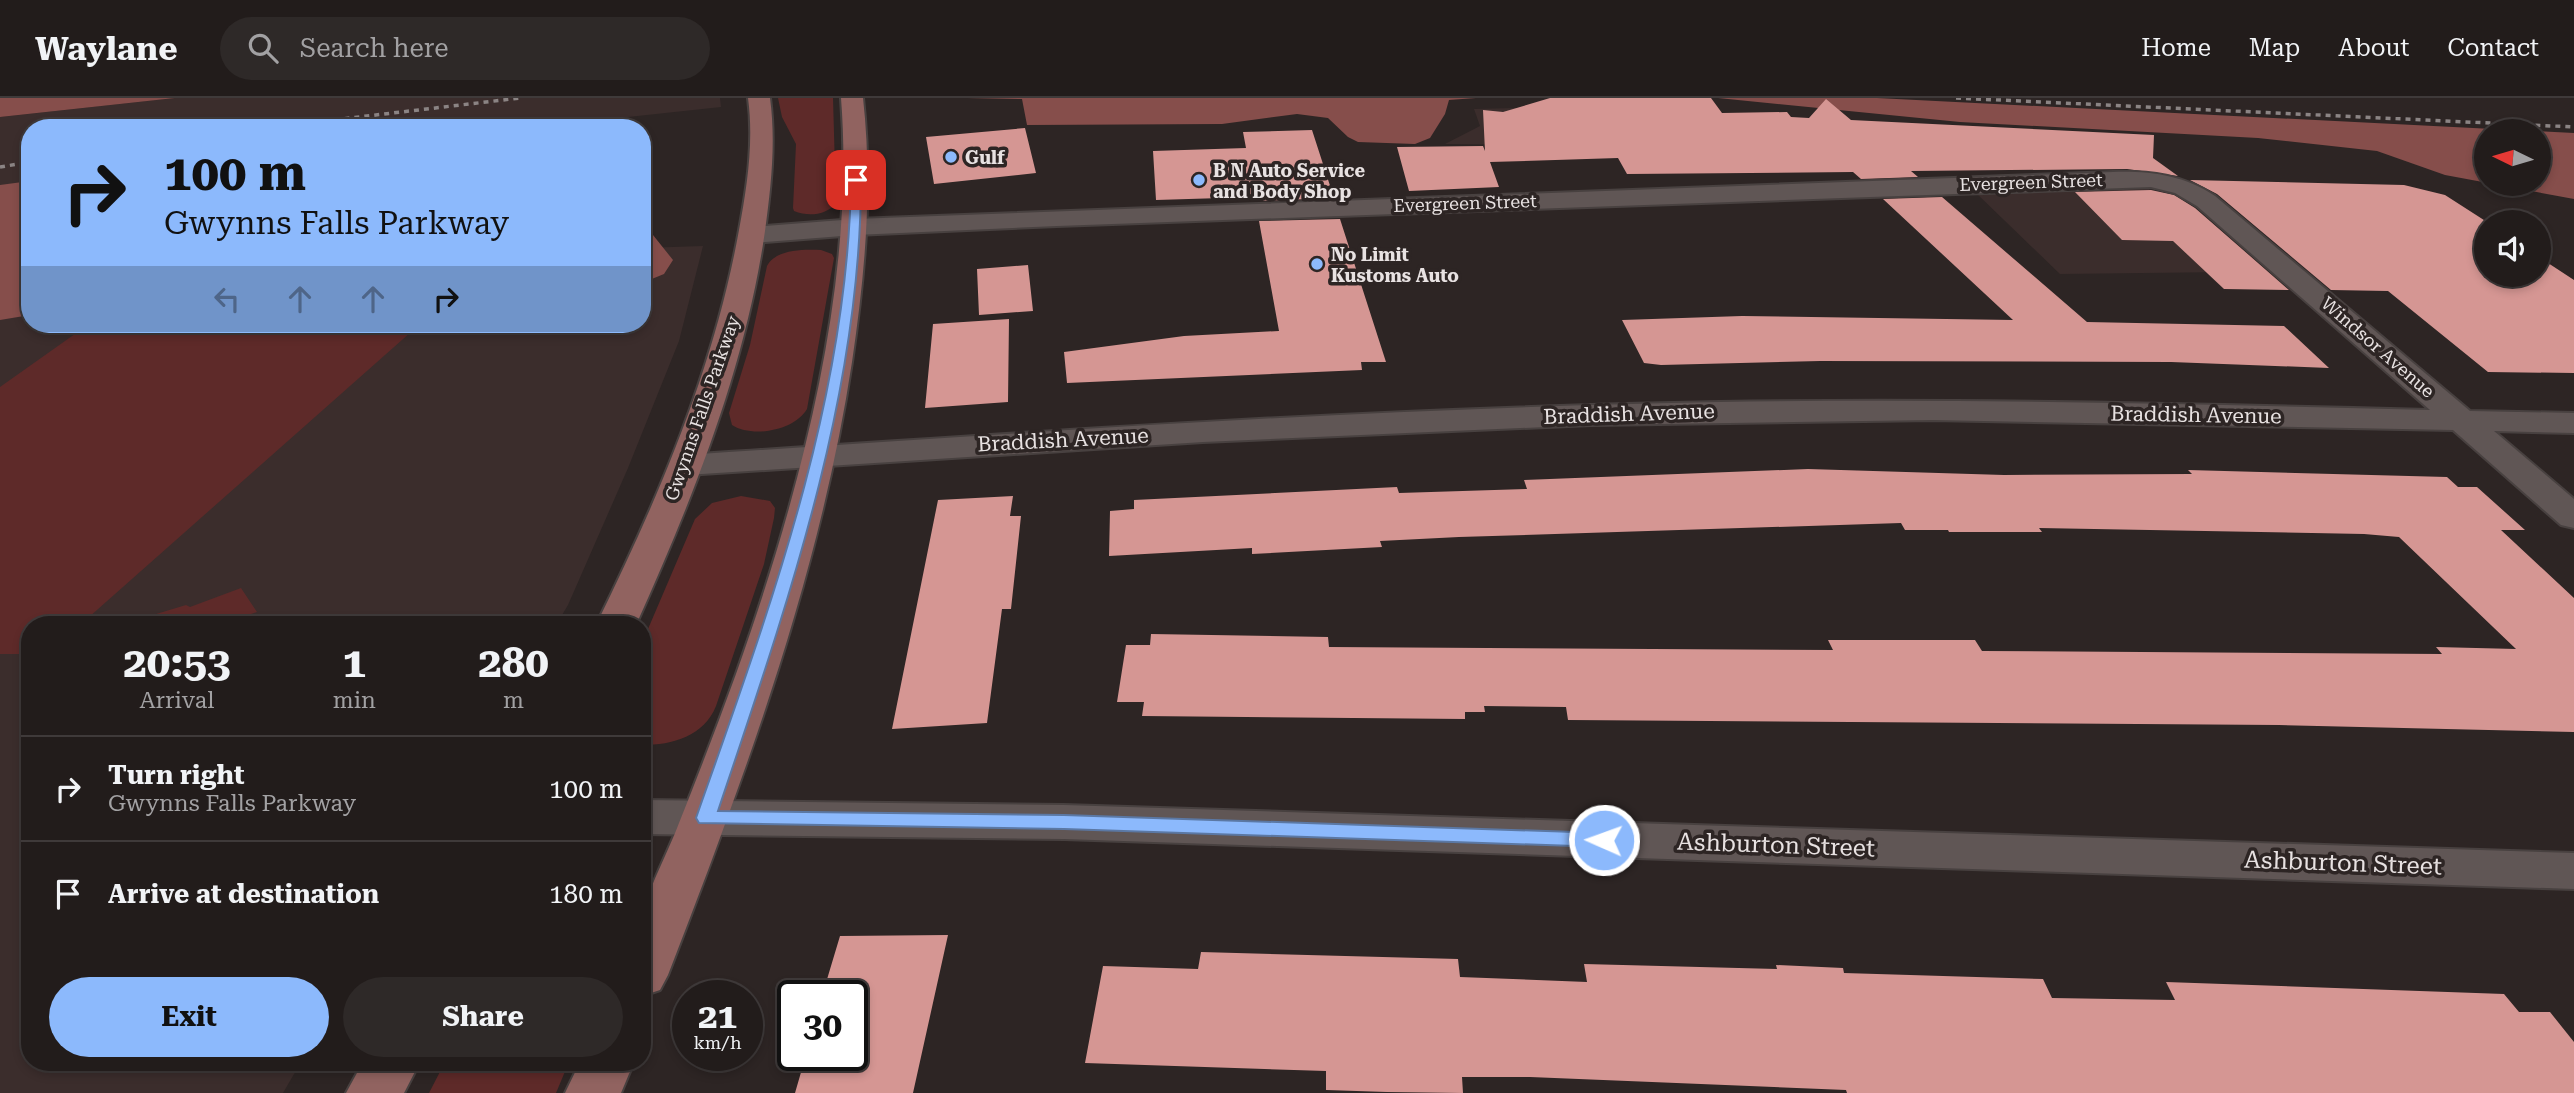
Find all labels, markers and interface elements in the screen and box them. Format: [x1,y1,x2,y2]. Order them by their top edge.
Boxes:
search box [220,17,710,80]
text: Waylane [35,29,178,68]
icon: search [244,29,282,67]
text: Search here [300,33,449,63]
text: Home [2141,34,2211,62]
text: Map [2249,34,2300,62]
text: About [2338,34,2409,62]
text: Contact [2447,34,2539,62]
north arrow [2474,119,2552,196]
map controls [2474,119,2551,287]
text: 100 m [164,145,306,202]
icon: right [49,147,140,238]
place label: Gulf [965,147,1006,168]
marker: Gulf [943,149,959,165]
pin [826,150,886,210]
place label: B N Auto Service and Body Shop [1213,160,1365,202]
icon: arrive [837,161,875,199]
street label: Evergreen Street [1959,169,2103,195]
marker: B N Auto Service and Body Shop [1191,172,1207,188]
street label: Evergreen Street [1393,190,1537,216]
text: Gwynns Falls Parkway [164,204,509,242]
button: sound [2474,210,2551,287]
place label: No Limit Kustoms Auto [1331,244,1459,286]
marker: No Limit Kustoms Auto [1309,256,1325,272]
icon: left [208,280,246,318]
icon: ahead [281,280,319,318]
icon: ahead [354,280,392,318]
icon: right [427,280,465,318]
street label: Windsor Avenue [2317,292,2439,402]
street label: Gwynns Falls Parkway [660,312,744,503]
street label: Braddish Avenue [1543,399,1715,429]
street label: Braddish Avenue [2110,402,2282,428]
street label: Braddish Avenue [977,424,1149,456]
text: 20:53 [123,638,230,687]
text: 1 [343,638,366,687]
text: 280 [478,638,549,687]
text: Arrival [139,687,214,714]
text: min [333,687,376,714]
text: m [503,687,524,714]
text: Turn right [108,760,244,790]
icon: right [49,770,87,808]
text: 100 m [549,774,623,804]
text: Gwynns Falls Parkway [108,790,356,817]
position arrow [1567,803,1641,877]
street label: Ashburton Street [1677,828,1876,862]
street label: Ashburton Street [2244,846,2443,880]
icon: arrive [49,875,87,913]
text: Arrive at destination [108,879,379,909]
text: 180 m [549,879,623,909]
button: Exit [49,977,329,1057]
button: Share [343,977,623,1057]
speed limit sign: 30 [777,980,868,1071]
text: 21 [698,996,737,1037]
text: km/h [693,1032,742,1053]

